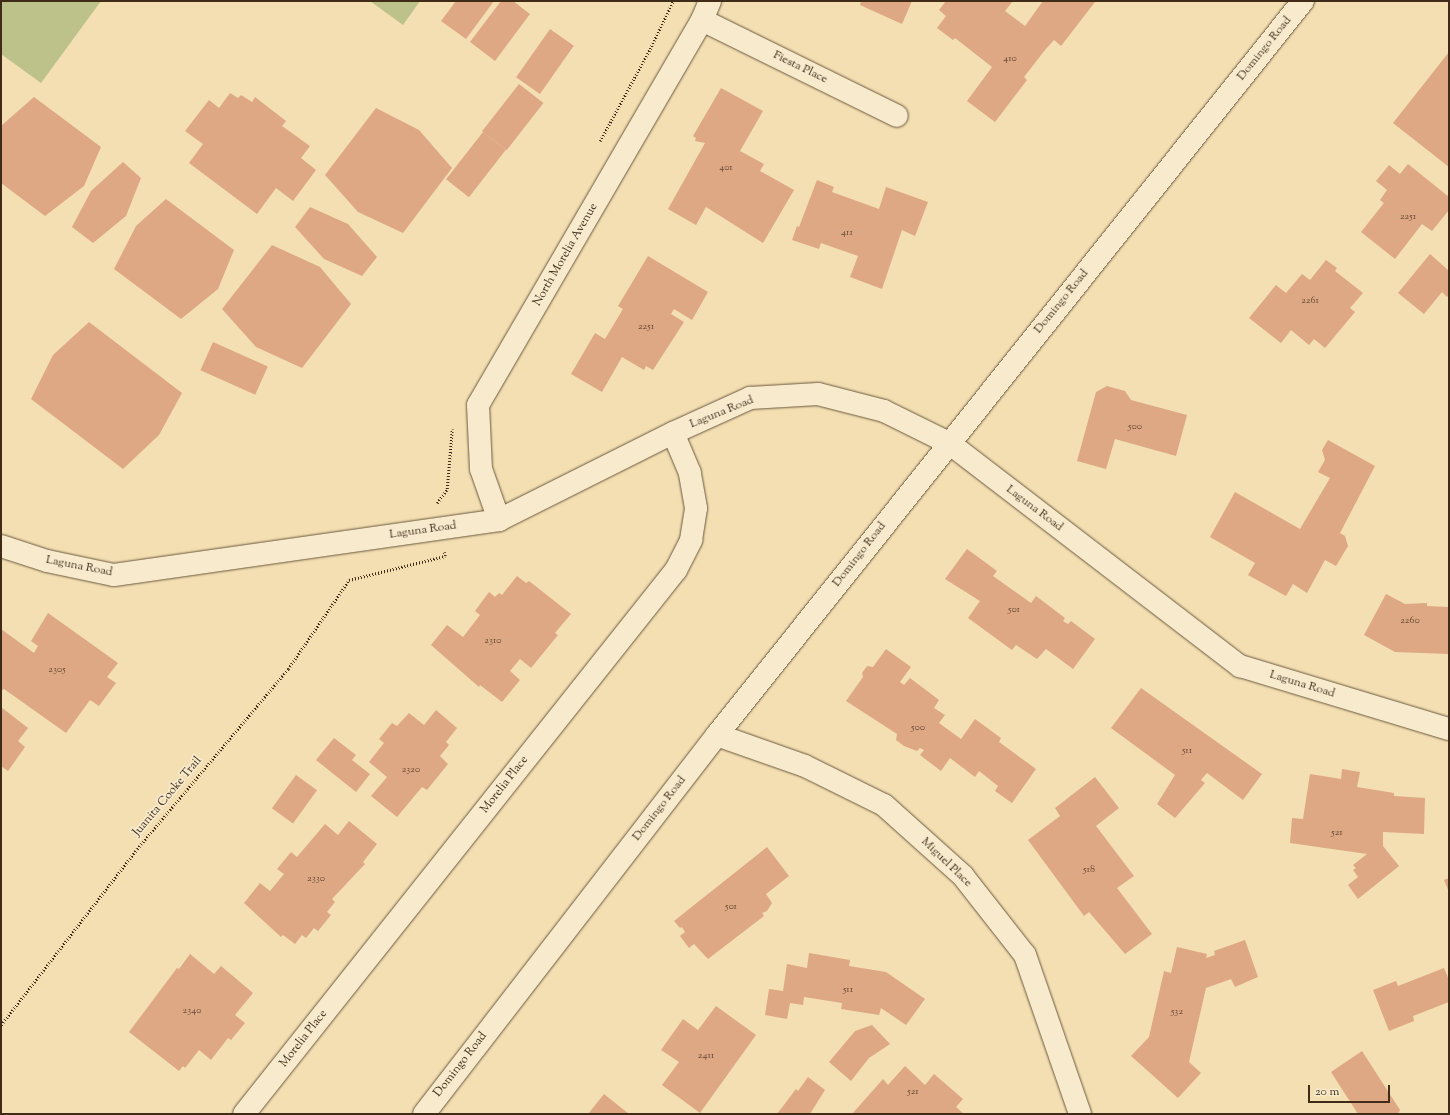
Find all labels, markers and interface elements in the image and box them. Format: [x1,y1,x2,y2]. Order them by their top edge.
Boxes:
street label: Domingo Road [1235,14,1295,84]
street label: Fiesta Place [770,49,830,87]
house number: 410 [1003,53,1017,65]
house number: 401 [719,162,733,174]
street label: North Morelia Avenue [531,201,601,309]
house number: 2251 [1400,211,1416,223]
house number: 411 [841,227,853,239]
street label: Domingo Road [1032,267,1092,337]
house number: 2261 [1301,295,1319,307]
house number: 2251 [638,321,654,333]
street label: Laguna Road [688,394,756,432]
house number: 500 [1128,421,1142,433]
street label: Laguna Road [1003,483,1065,535]
street label: Laguna Road [389,519,457,543]
street label: Domingo Road [830,520,890,590]
street label: Laguna Road [44,553,114,581]
house number: 501 [1008,604,1020,616]
house number: 2260 [1400,615,1420,627]
house number: 2310 [484,635,502,647]
house number: 2305 [48,664,66,676]
street label: Laguna Road [1268,668,1336,702]
house number: 500 [911,722,925,734]
house number: 511 [1182,745,1192,757]
street label: Morelia Place [478,753,532,817]
street label: Juanita Cooke Trail [130,754,206,840]
house number: 2320 [402,764,420,776]
street label: Domingo Road [630,774,690,844]
house number: 521 [1331,827,1343,839]
street label: Miguel Place [918,835,974,891]
house number: 518 [1083,864,1095,876]
house number: 2330 [307,873,325,885]
house number: 501 [725,901,737,913]
house number: 511 [843,984,853,996]
house number: 2340 [183,1005,201,1017]
house number: 532 [1171,1006,1183,1018]
street label: Morelia Place [277,1007,331,1071]
street label: Domingo Road [431,1030,491,1100]
house number: 2411 [698,1050,714,1062]
scale bar [1310,1077,1392,1103]
text: 20 m [1315,1083,1339,1101]
house number: 521 [907,1086,919,1098]

